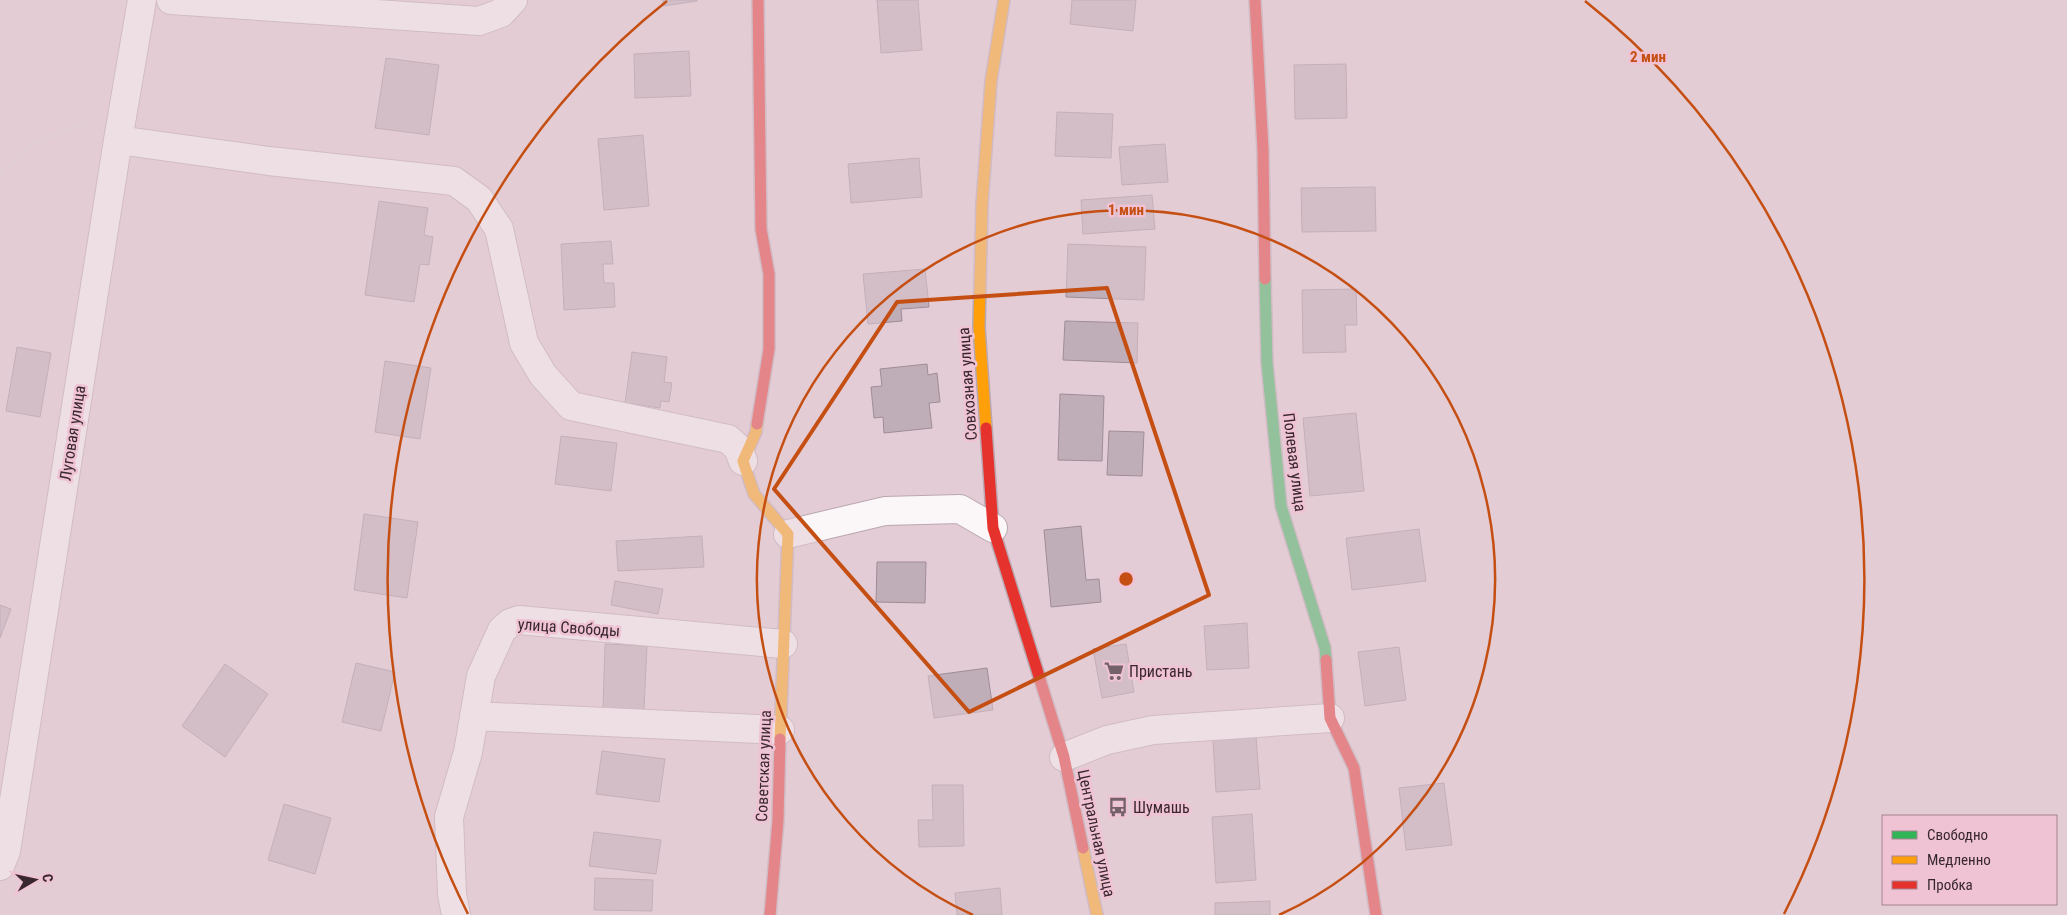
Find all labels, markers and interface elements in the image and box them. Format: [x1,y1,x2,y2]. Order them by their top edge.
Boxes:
text: 2 мин [1630,48,1666,66]
text: 1 мин [1108,201,1144,219]
street label: Совхозная улица [954,327,981,441]
street label: Луговая улица [56,384,89,482]
street label: Полевая улица [1279,412,1310,513]
centre of rings [1117,570,1135,588]
street label: улица Свободы [517,614,621,641]
supermarket icon: Пристань [1103,660,1125,682]
place label: Пристань [1129,662,1193,681]
street label: Советская улица [752,710,775,822]
street label: Центральная улица [1074,768,1119,899]
bus stop icon: Шумашь [1107,796,1129,818]
place label: Шумашь [1133,798,1190,817]
legend [1882,815,2057,905]
text: Свободно [1927,826,1988,844]
text: Медленно [1927,851,1991,869]
north arrow [10,855,60,905]
text: С [39,873,56,883]
text: Пробка [1927,876,1973,894]

